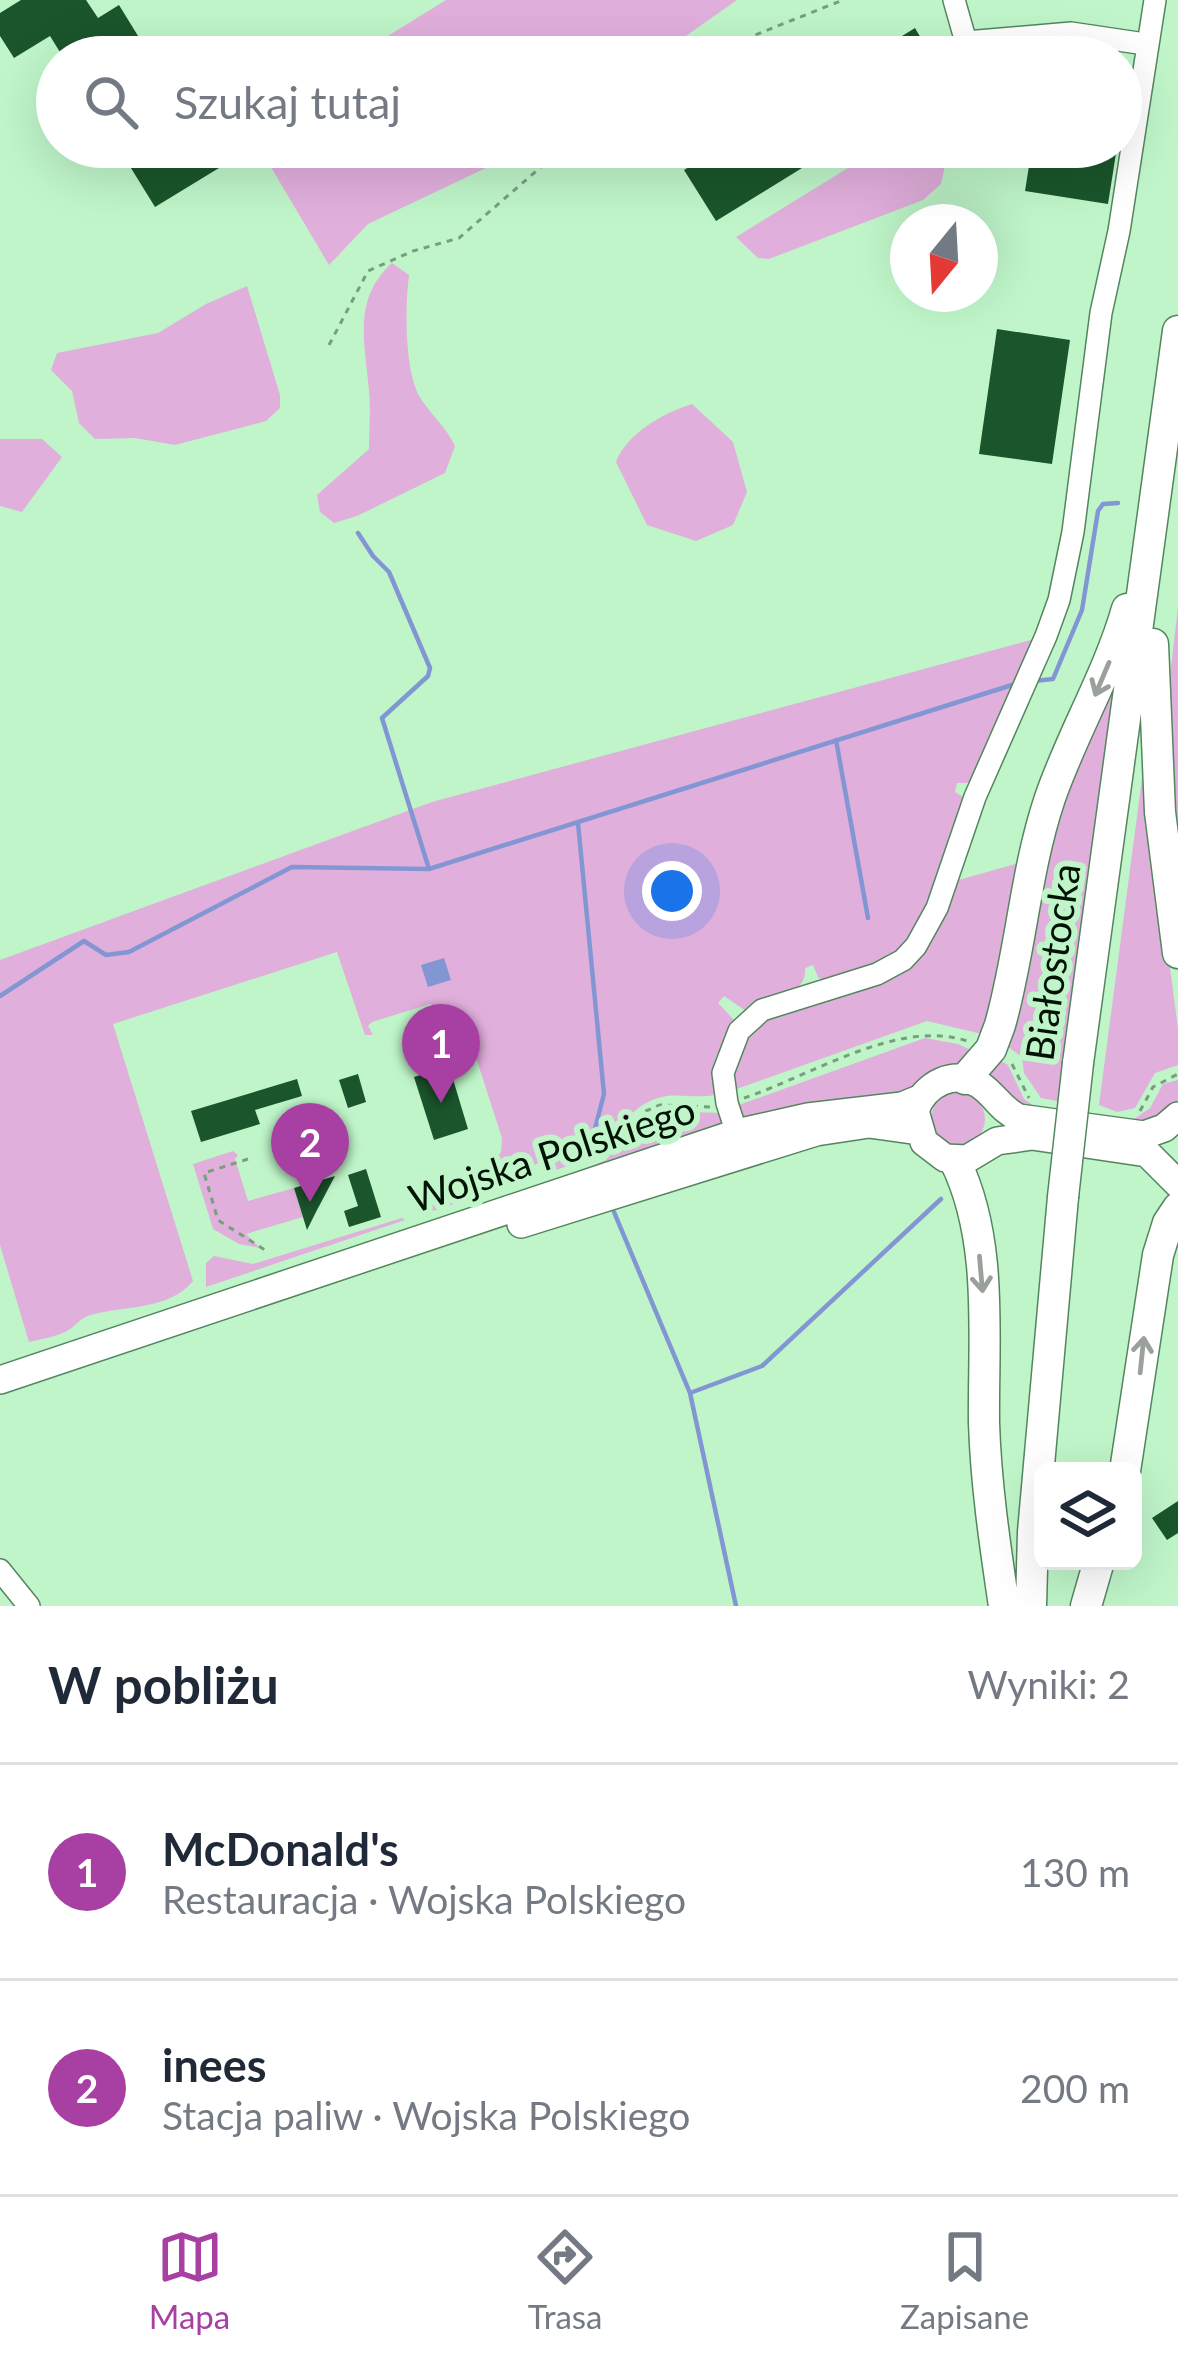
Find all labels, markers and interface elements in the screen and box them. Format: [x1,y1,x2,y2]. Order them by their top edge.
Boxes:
search box [36,36,1142,168]
icon: search [78,69,144,135]
text: Szukaj tutaj [174,75,401,129]
north arrow [890,204,998,312]
one-way arrow [1089,660,1111,696]
street label: Białostocka [1015,860,1089,1063]
your location [642,861,702,921]
pin: 1 [402,1004,480,1103]
street label: Wojska Polskiego [403,1085,701,1221]
pin: 2 [271,1103,349,1202]
one-way arrow [970,1254,993,1293]
one-way arrow [1131,1337,1154,1376]
map controls [1034,1462,1142,1570]
button: layers [1034,1462,1142,1570]
text: W pobliżu [48,1654,279,1715]
text: Wyniki: 2 [967,1661,1130,1707]
text: McDonald's [162,1822,399,1876]
text: 1 [76,1849,98,1895]
text: 130 m [1020,1849,1130,1895]
text: Restauracja · Wojska Polskiego [162,1876,686,1922]
text: inees [162,2038,267,2092]
text: 2 [76,2065,98,2111]
text: 200 m [1020,2065,1130,2111]
text: Stacja paliw · Wojska Polskiego [162,2092,690,2138]
tab: Mapa [149,2224,230,2336]
tab: Trasa [528,2224,603,2336]
tab: Zapisane [900,2224,1029,2336]

